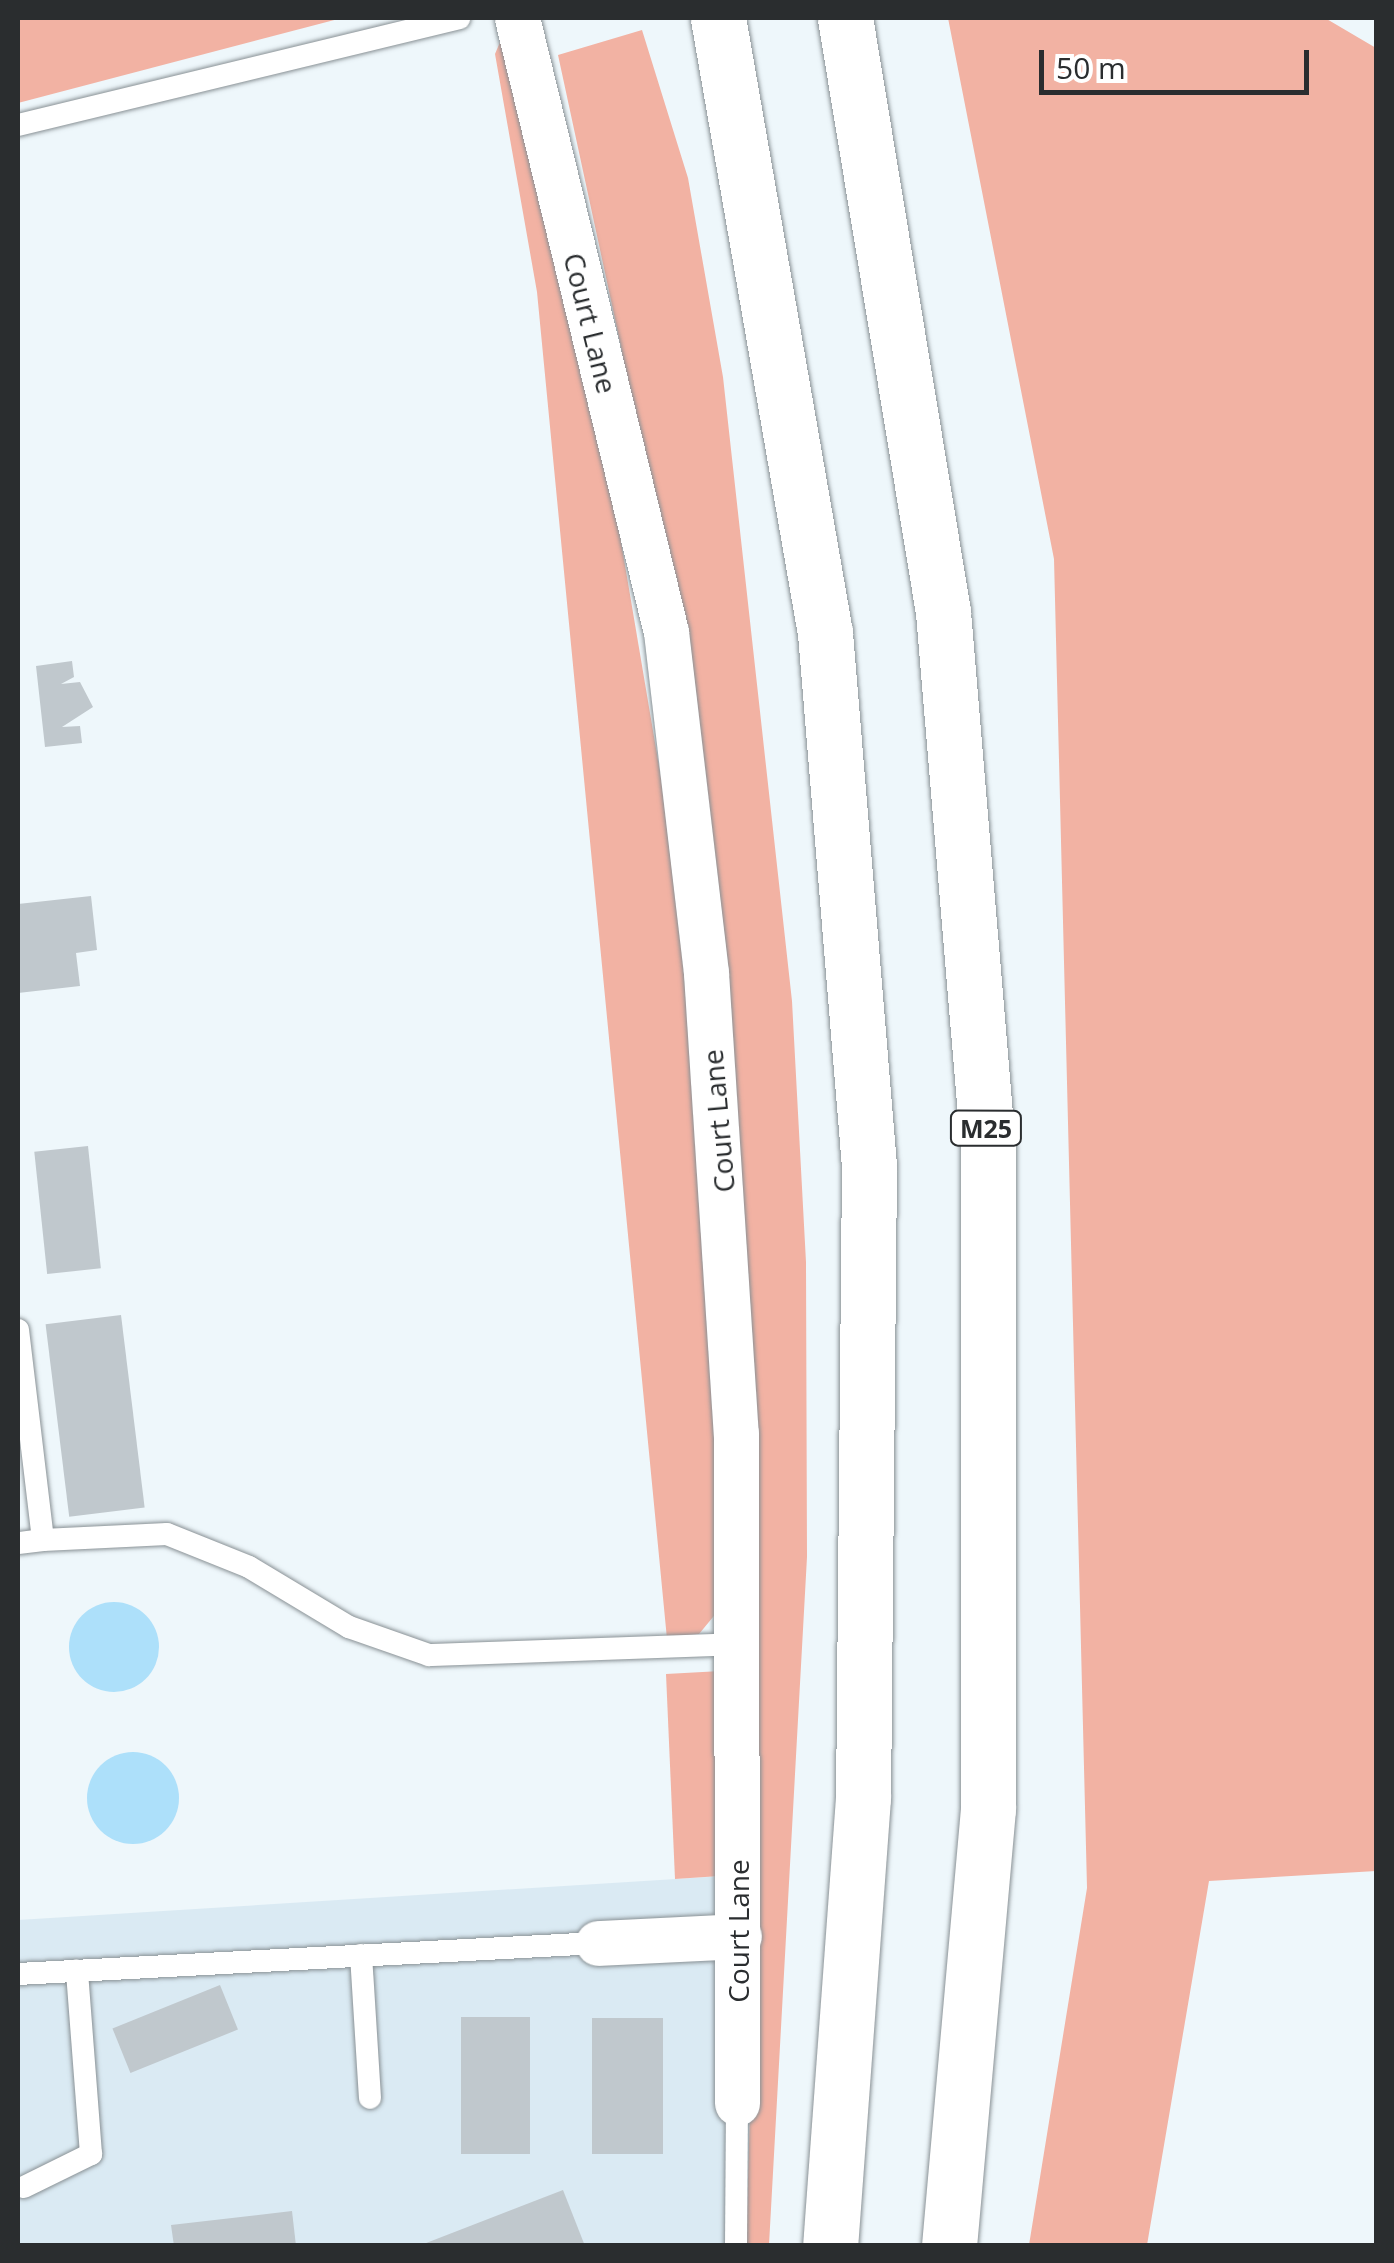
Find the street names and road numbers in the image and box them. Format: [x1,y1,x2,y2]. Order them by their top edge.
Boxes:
street label: Court Lane [557,249,625,397]
street label: Court Lane [695,1048,741,1194]
road number: M25 [948,1108,1024,1148]
street label: Court Lane [721,1859,755,2003]

